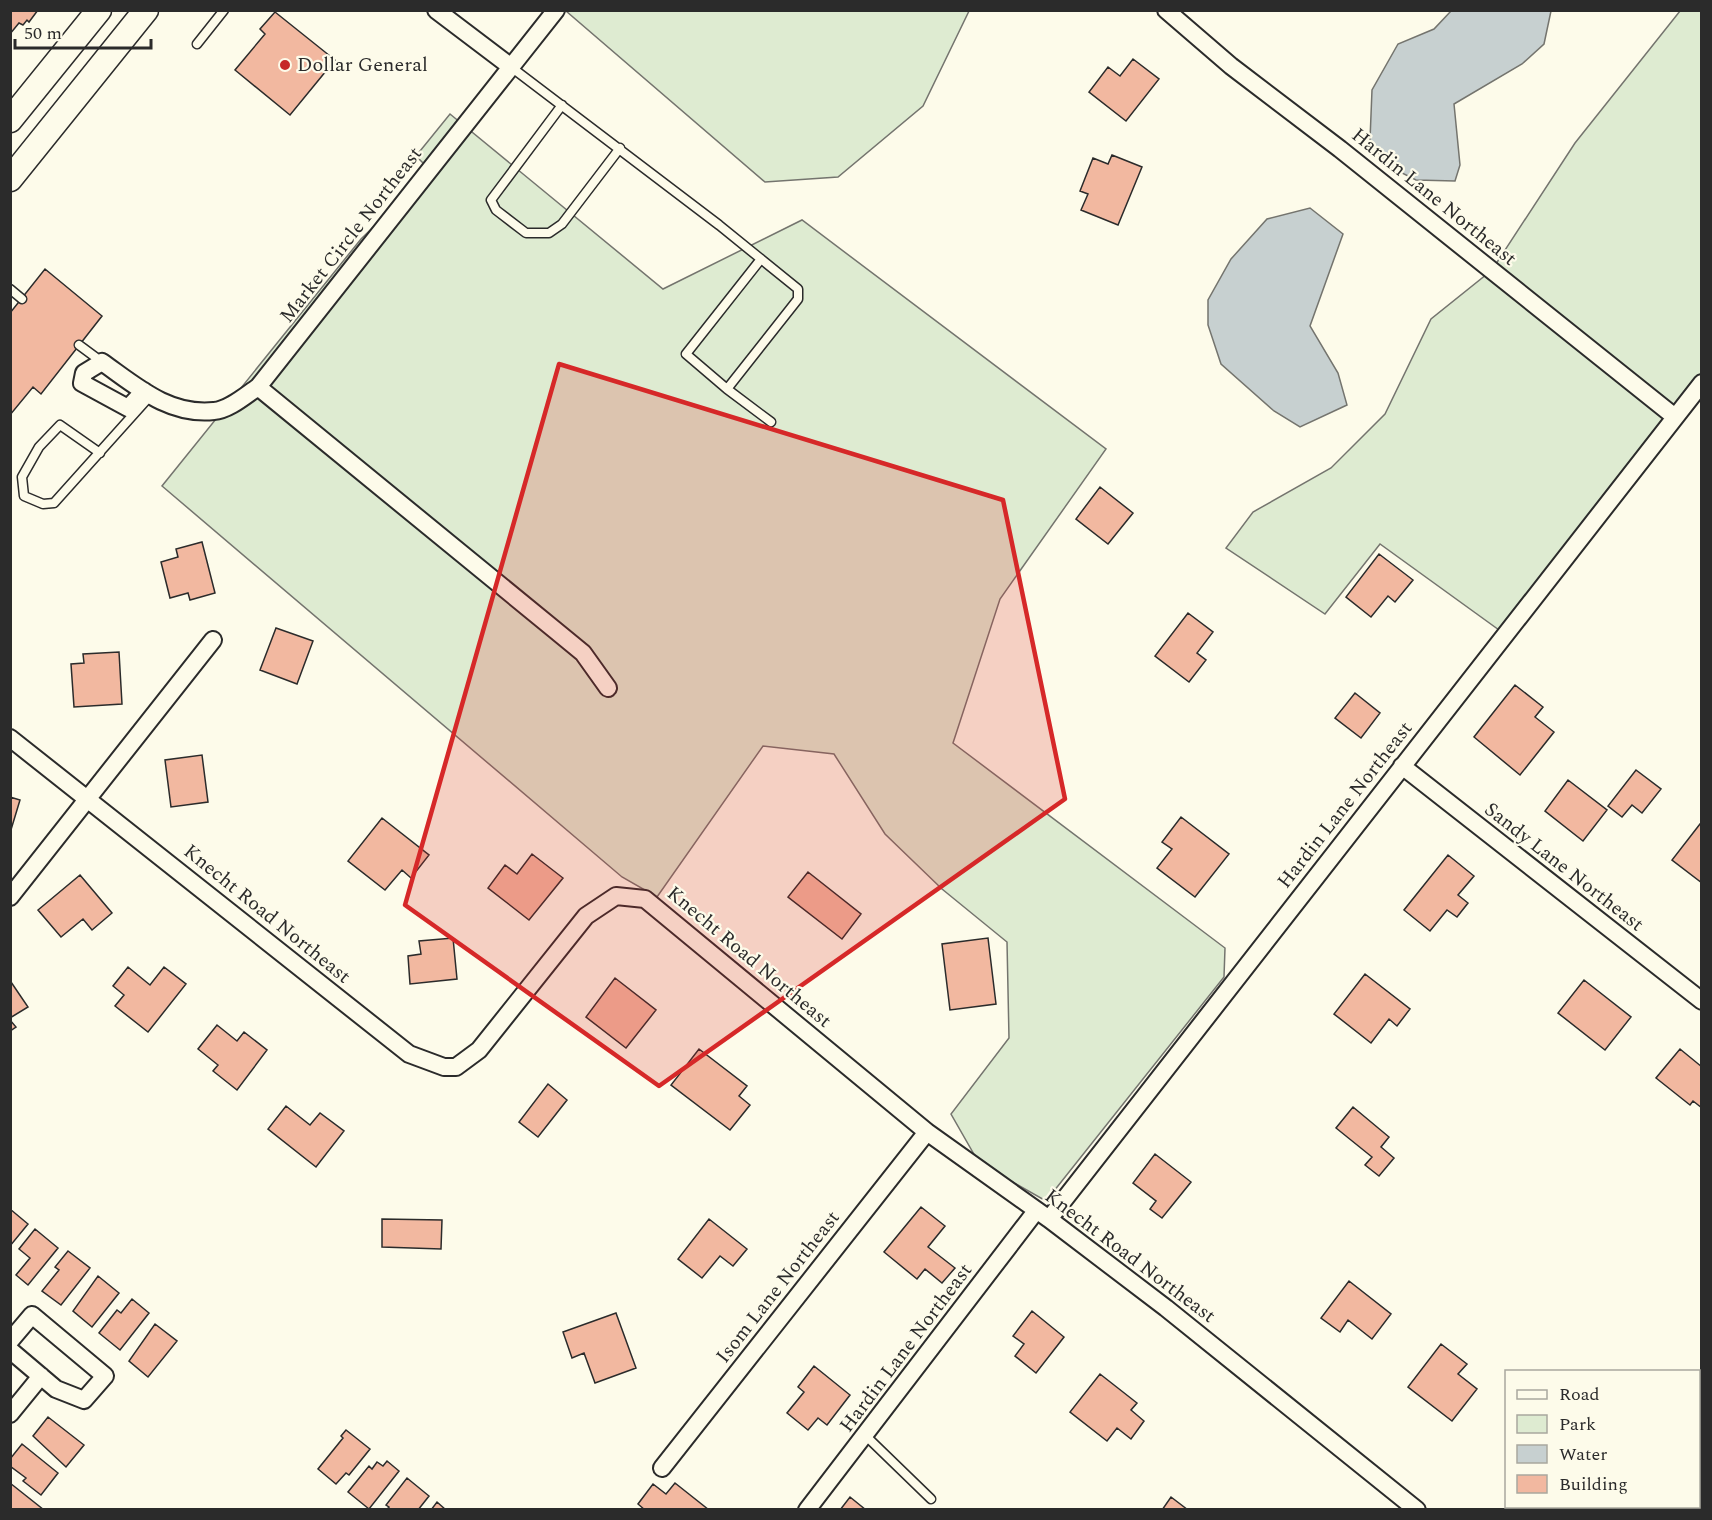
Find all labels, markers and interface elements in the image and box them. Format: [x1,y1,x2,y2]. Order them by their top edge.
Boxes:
scale bar [15,12,152,50]
text: 50 m [24,20,62,47]
place label: Dollar General [297,50,428,80]
marker: Dollar General [278,58,292,72]
street label: Hardin Lane Northeast [1345,121,1523,273]
street label: Market Circle Northeast [272,140,430,330]
street label: Hardin Lane Northeast [1270,715,1420,895]
street label: Sandy Lane Northeast [1478,795,1650,939]
street label: Knecht Road Northeast [177,837,357,991]
street label: Knecht Road Northeast [660,879,838,1035]
street label: Knecht Road Northeast [1038,1182,1222,1330]
street label: Isom Lane Northeast [709,1204,847,1370]
street label: Hardin Lane Northeast [832,1257,980,1439]
legend [1505,1370,1700,1508]
text: Road [1559,1381,1600,1408]
text: Park [1559,1411,1596,1438]
text: Water [1559,1441,1607,1468]
text: Building [1559,1471,1628,1498]

